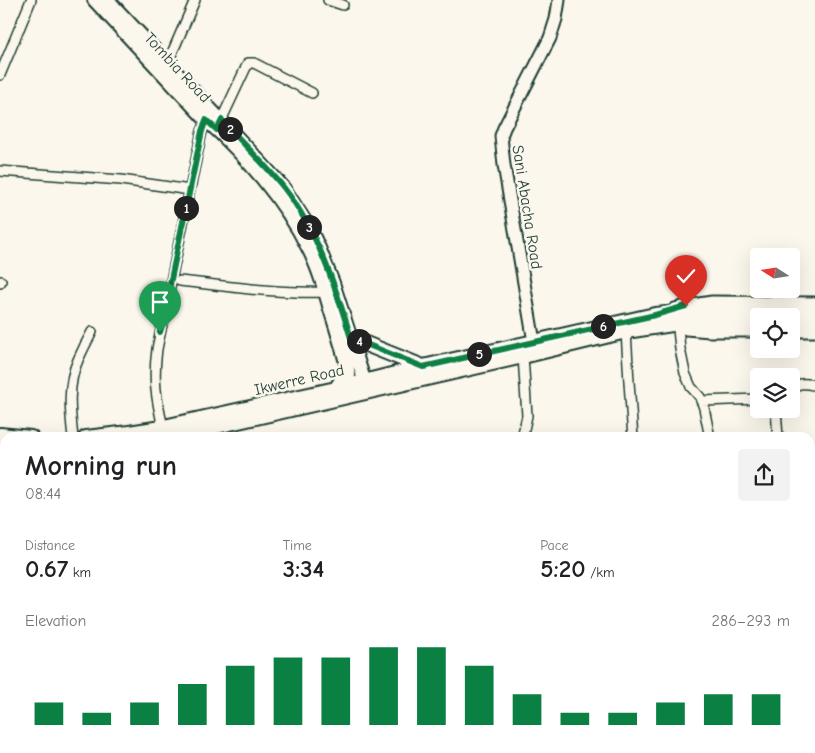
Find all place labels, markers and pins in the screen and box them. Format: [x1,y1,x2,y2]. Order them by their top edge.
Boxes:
pin: 2 [218,116,242,142]
pin: 1 [174,196,198,220]
pin: 3 [296,214,322,240]
pin [665,255,707,306]
pin [139,281,181,332]
pin: 6 [590,314,616,338]
pin: 4 [346,328,372,354]
pin: 5 [466,342,492,366]

